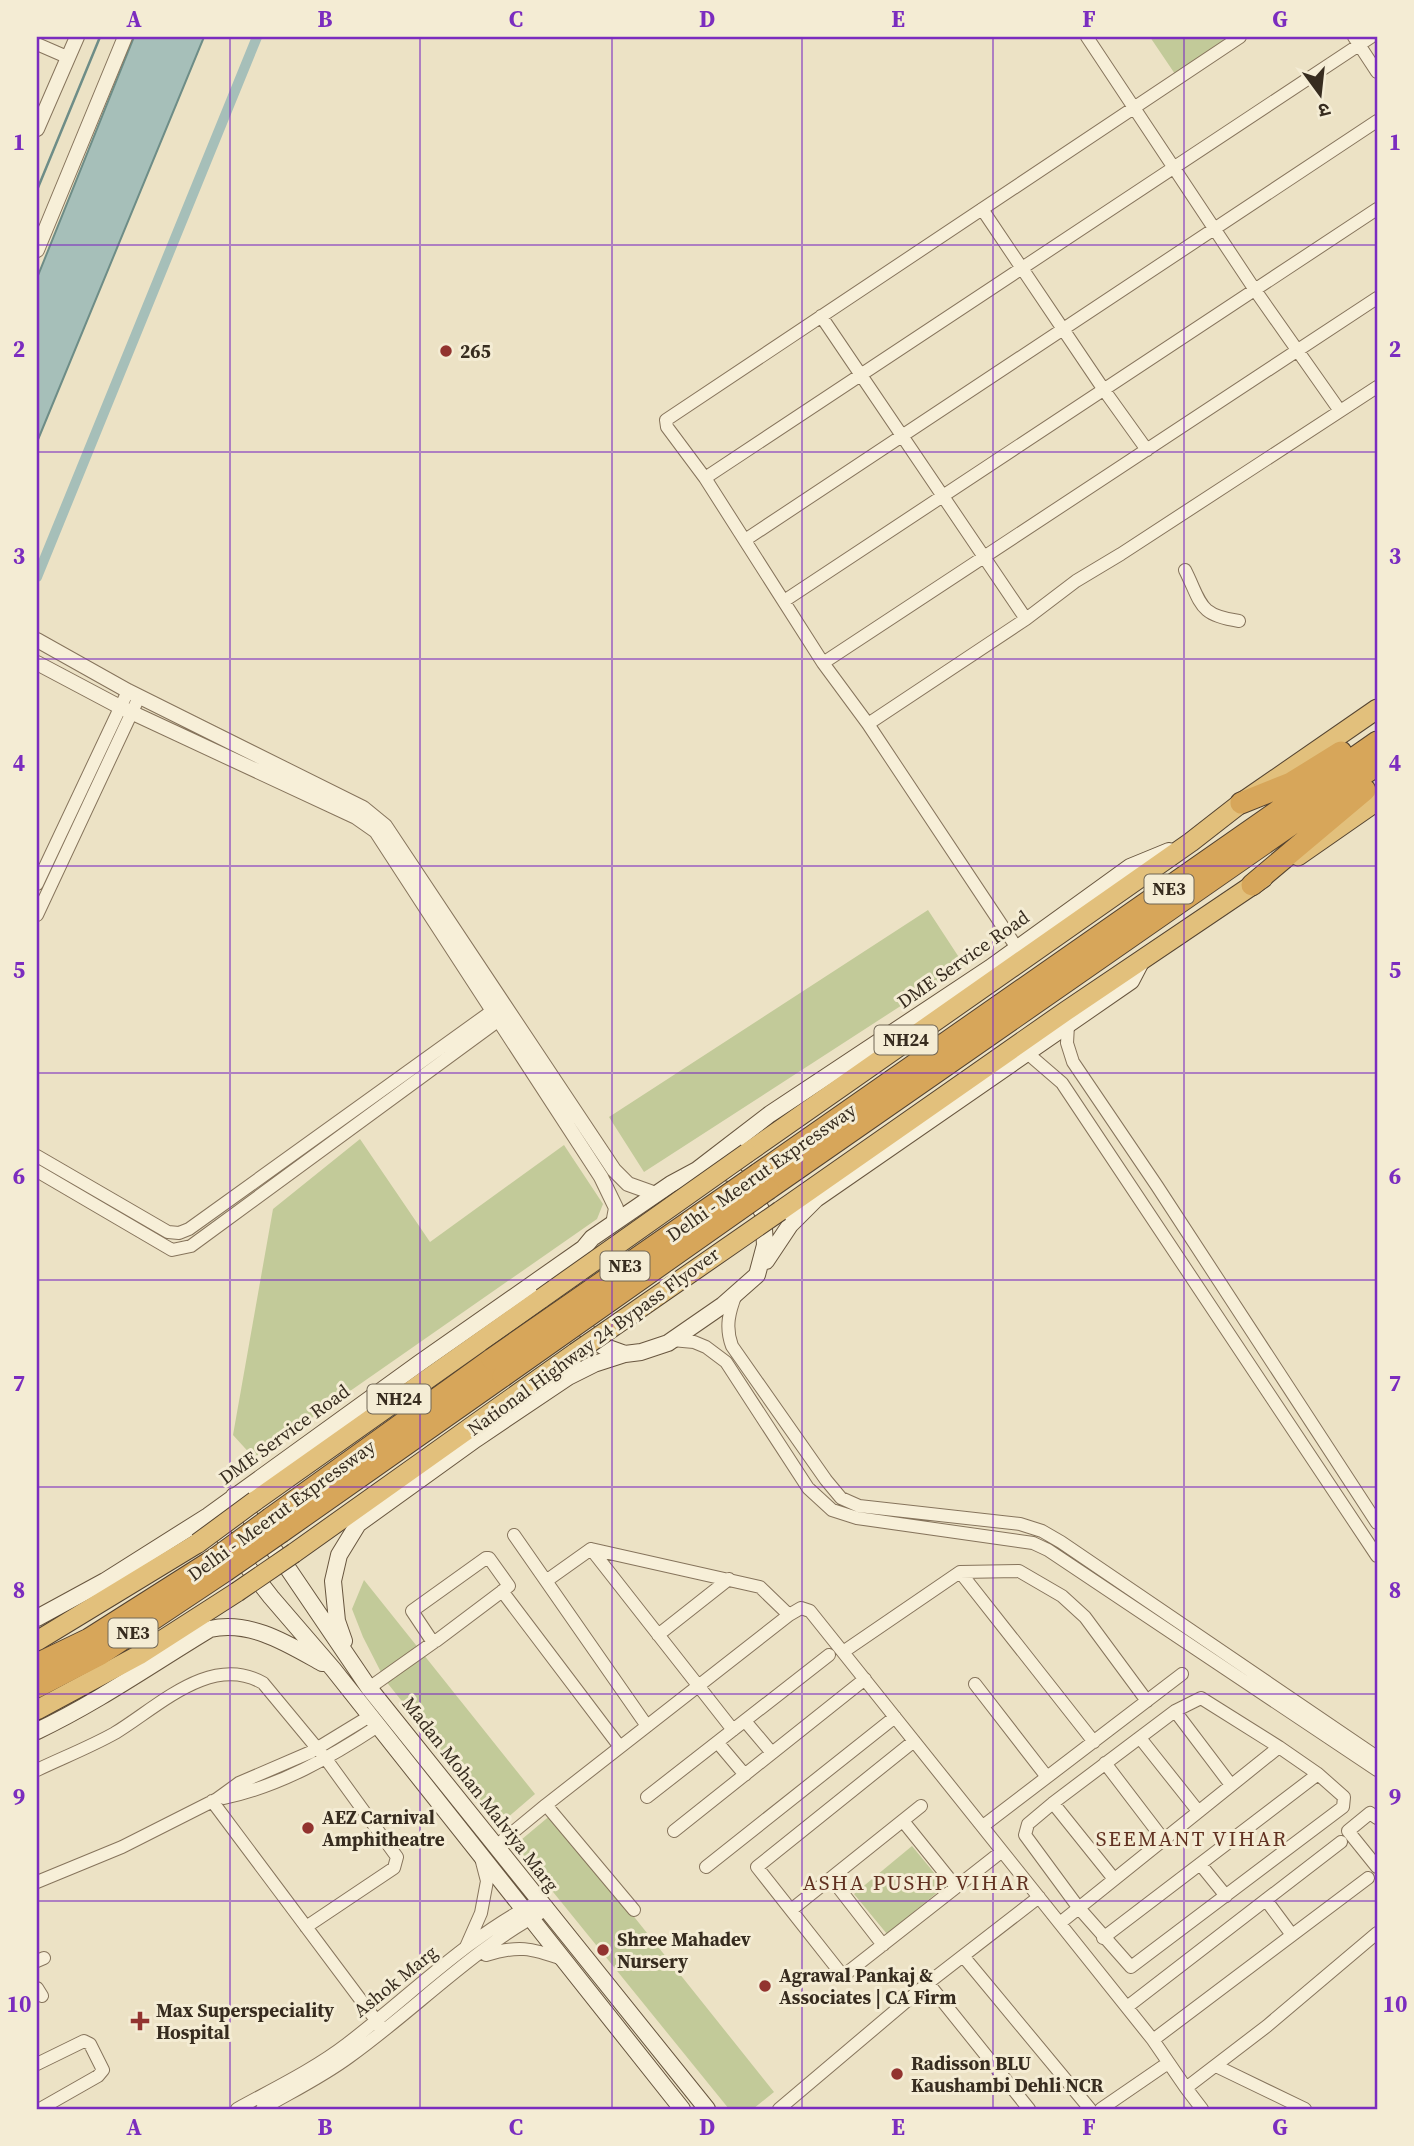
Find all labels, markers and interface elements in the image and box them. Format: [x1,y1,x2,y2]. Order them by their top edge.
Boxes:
text: A [126,3,142,35]
text: B [318,3,333,35]
text: C [509,3,523,35]
text: D [699,3,715,35]
text: E [891,3,905,35]
text: F [1082,3,1096,35]
text: G [1272,3,1288,35]
north arrow [1284,60,1354,130]
text: उ [1315,96,1333,125]
text: 1 [13,126,25,158]
text: 1 [1389,126,1401,158]
text: 2 [13,333,25,365]
text: 2 [1389,333,1401,365]
place label: 265 [460,338,491,364]
marker: 265 [438,343,454,359]
text: 3 [13,540,25,572]
text: 3 [1389,540,1401,572]
text: 4 [13,747,25,779]
text: 4 [1389,747,1401,779]
road number: NE3 [1144,874,1194,904]
street label: DME Service Road [892,904,1034,1014]
text: 5 [13,954,25,986]
text: 5 [1389,954,1401,986]
road number: NH24 [874,1026,937,1055]
street label: Delhi - Meerut Expressway [661,1096,861,1247]
text: 6 [13,1160,25,1192]
text: 6 [1389,1160,1401,1192]
street label: National Highway 24 Bypass Flyover [462,1241,724,1441]
road number: NE3 [600,1252,650,1280]
text: 7 [13,1367,25,1399]
text: 7 [1389,1367,1401,1399]
street label: DME Service Road [213,1378,355,1490]
road number: NH24 [368,1384,430,1414]
street label: Delhi - Meerut Expressway [182,1433,380,1587]
text: 8 [13,1574,25,1606]
text: 8 [1389,1574,1401,1606]
road number: NE3 [108,1618,158,1648]
street label: Madan Mohan Malviya Marg [397,1691,565,1897]
text: 9 [13,1781,25,1813]
text: 9 [1389,1781,1401,1813]
place label: AEZ Carnival Amphitheatre [322,1804,445,1852]
marker: AEZ Carnival Amphitheatre [300,1820,316,1836]
district label: SEEMANT VIHAR [1096,1824,1288,1853]
district label: ASHA PUSHP VIHAR [803,1868,1031,1897]
place label: Shree Mahadev Nursery [617,1926,751,1974]
street label: Ashok Marg [348,1939,443,2023]
marker: Shree Mahadev Nursery [595,1942,611,1958]
place label: Agrawal Pankaj & Associates | CA Firm [779,1962,956,2010]
marker: Agrawal Pankaj & Associates | CA Firm [757,1978,773,1994]
text: 10 [7,1988,31,2020]
text: 10 [1383,1988,1407,2020]
place label: Max Superspeciality Hospital [156,1997,335,2045]
marker: Max Superspeciality Hospital [130,2011,150,2031]
place label: Radisson BLU Kaushambi Dehli NCR [911,2050,1104,2098]
marker: Radisson BLU Kaushambi Dehli NCR [889,2066,905,2082]
text: A [126,2111,142,2143]
text: B [318,2111,333,2143]
text: C [509,2111,523,2143]
text: D [699,2111,715,2143]
text: E [891,2111,905,2143]
text: F [1082,2111,1096,2143]
text: G [1272,2111,1288,2143]

